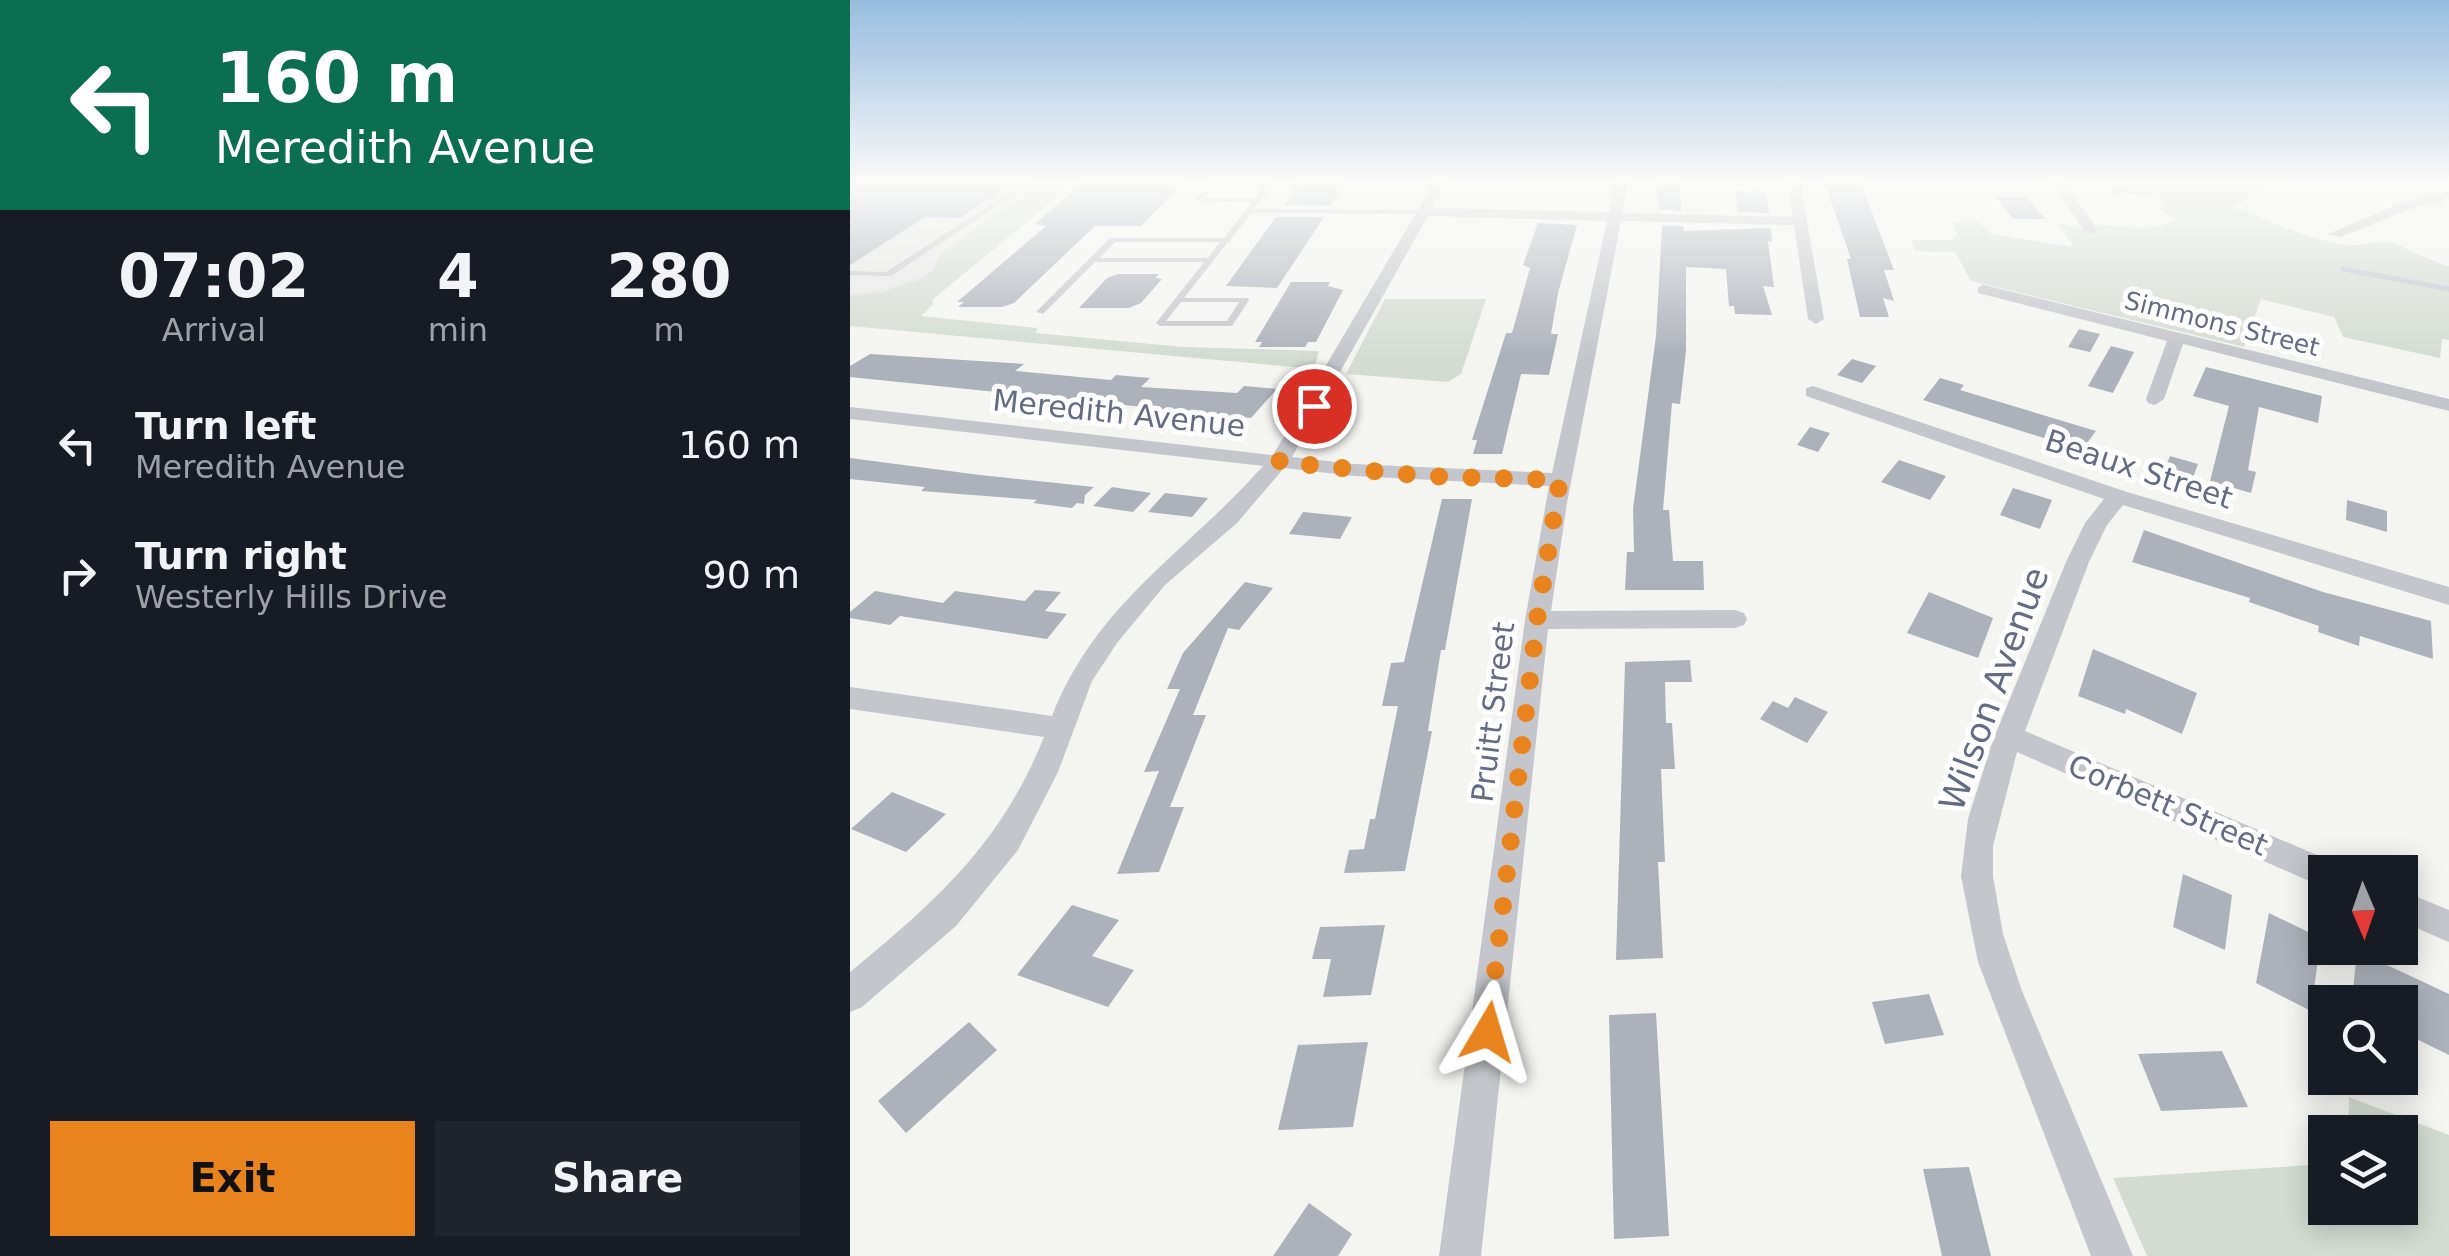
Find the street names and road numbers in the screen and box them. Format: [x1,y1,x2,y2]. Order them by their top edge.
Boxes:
street label: Simmons Street [2122,286,2323,362]
street label: Meredith Avenue [991,382,1247,444]
street label: Beaux Street [2041,422,2237,516]
street label: Wilson Avenue [1931,562,2057,816]
street label: Pruitt Street [1465,620,1521,804]
street label: Corbett Street [2063,747,2273,863]

